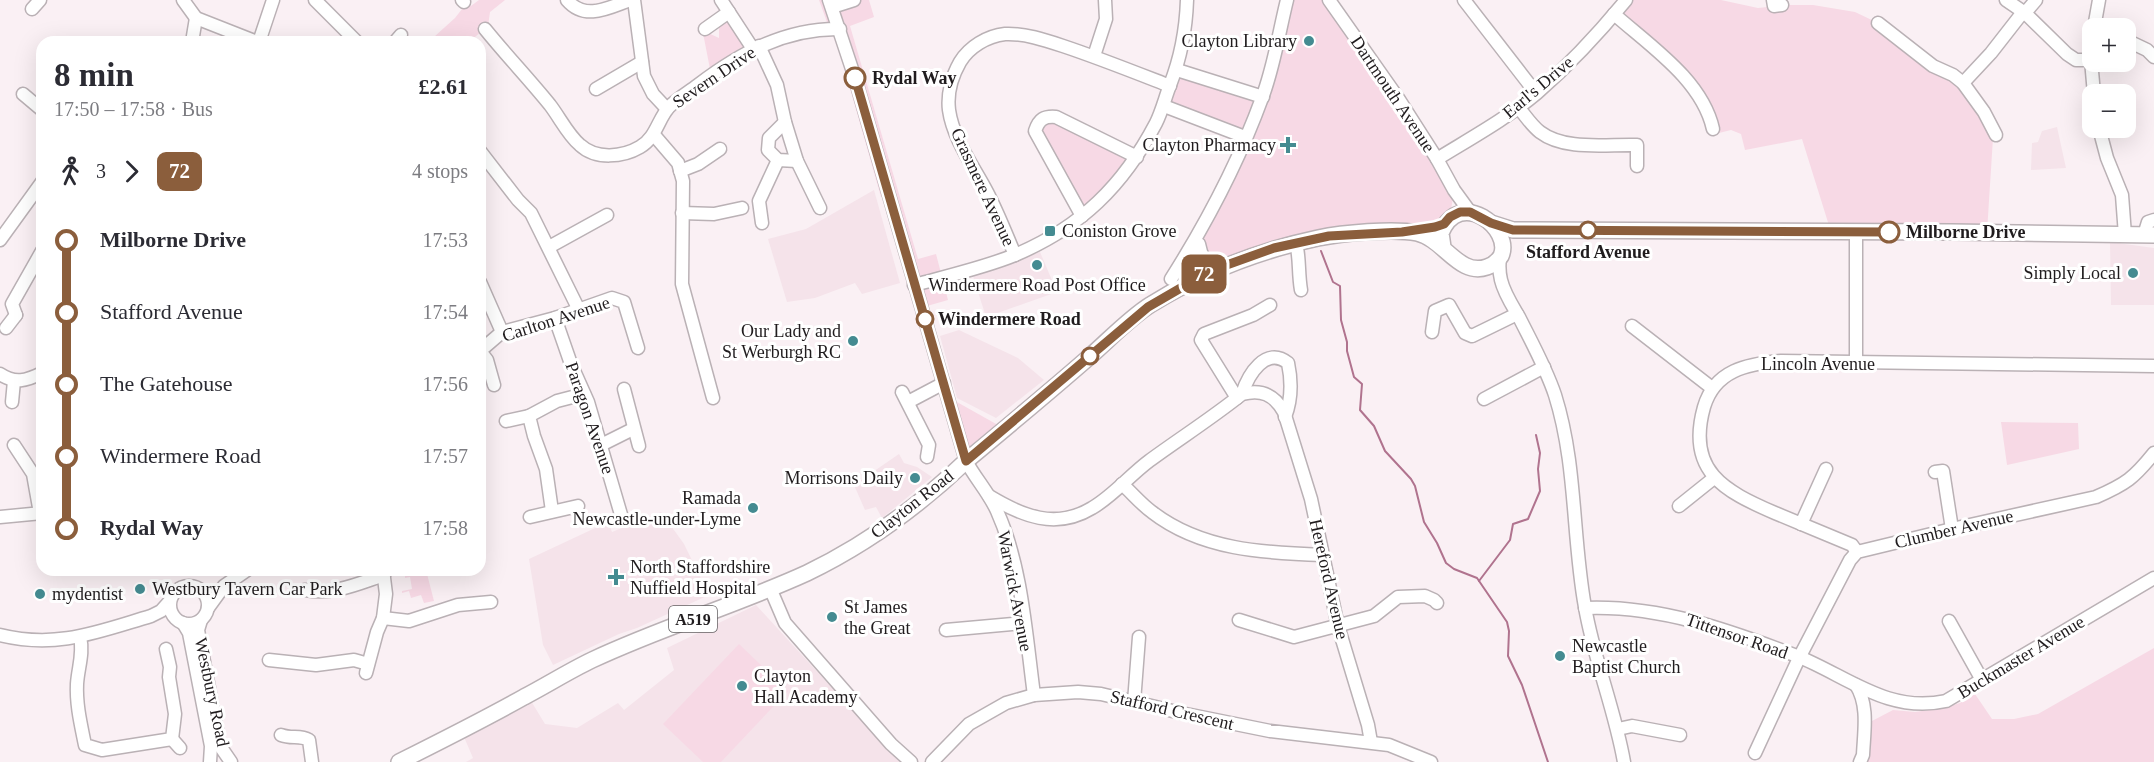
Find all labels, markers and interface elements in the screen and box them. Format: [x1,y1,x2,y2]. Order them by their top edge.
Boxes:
map controls [2082,18,2136,138]
button: + [2082,18,2136,72]
place label: Clayton Library [1182,31,1297,51]
street label: Dartmouth Avenue [1347,32,1439,156]
marker: Clayton Library [1302,34,1316,48]
street label: Severn Drive [669,42,759,112]
street label: Earl's Drive [1499,52,1577,122]
text: 8 min [54,57,134,93]
marker: Rydal Way [844,67,866,89]
place label: Rydal Way [872,68,957,88]
text: £2.61 [419,74,468,99]
button: − [2082,84,2136,138]
text: 17:50 – 17:58 · Bus [54,98,213,120]
street label: Grasmere Avenue [947,125,1019,249]
place label: Clayton Pharmacy [1143,135,1276,155]
marker: Clayton Pharmacy [1281,138,1295,152]
icon: walk [54,155,87,188]
icon: forward [115,155,148,188]
text: 72 [169,159,190,183]
text: 3 [96,160,106,182]
text: 4 stops [412,160,468,182]
place label: Coniston Grove [1062,221,1177,241]
marker: Stafford Avenue [1579,221,1597,239]
marker: Milborne Drive [1878,221,1900,243]
place label: Milborne Drive [1906,222,2025,242]
marker: Coniston Grove [1043,224,1057,238]
text: Milborne Drive [100,227,246,252]
text: 17:53 [422,229,468,251]
place label: Stafford Avenue [1526,242,1650,262]
line badge: 72 [1177,254,1231,294]
marker: Windermere Road Post Office [1030,258,1044,272]
text: 72 [1194,262,1215,286]
place label: Simply Local [2024,263,2121,283]
marker: Simply Local [2126,266,2140,280]
place label: Windermere Road Post Office [928,275,1146,295]
street label: Carlton Avenue [500,292,612,346]
text: Stafford Avenue [100,299,243,324]
text: 17:54 [422,301,468,323]
place label: Windermere Road [938,309,1081,329]
marker: Windermere Road [916,310,934,328]
place label: Our Lady and St Werburgh RC [722,321,841,362]
marker: Our Lady and St Werburgh RC [846,334,860,348]
unlabelled marker [1081,347,1099,365]
street label: Lincoln Avenue [1761,354,1875,374]
street label: Paragon Avenue [561,359,619,477]
text: The Gatehouse [100,371,233,396]
text: 17:56 [422,373,468,395]
text: Windermere Road [100,443,261,468]
text: 17:57 [422,445,468,467]
street label: Clayton Road [867,465,957,543]
place label: Morrisons Daily [785,468,903,488]
marker: Morrisons Daily [908,471,922,485]
place label: Ramada Newcastle-under-Lyme [572,488,741,529]
marker: Ramada Newcastle-under-Lyme [746,501,760,515]
street label: Clumber Avenue [1893,506,2015,552]
text: Rydal Way [100,515,203,540]
text: 17:58 [422,517,468,539]
street label: Hereford Avenue [1305,517,1353,641]
street label: Warwick Avenue [993,529,1037,653]
place label: North Staffordshire Nuffield Hospital [630,557,770,598]
marker: North Staffordshire Nuffield Hospital [607,568,625,586]
place label: Westbury Tavern Car Park [152,579,342,599]
marker: Westbury Tavern Car Park [133,582,147,596]
place label: mydentist [52,584,123,604]
marker: mydentist [33,587,47,601]
place label: St James the Great [844,597,910,638]
road number: A519 [669,606,717,632]
street label: Tittensor Road [1683,609,1791,663]
marker: St James the Great [825,610,839,624]
street label: Buckmaster Avenue [1954,611,2088,703]
street label: Westbury Road [191,636,233,748]
place label: Newcastle Baptist Church [1572,636,1681,677]
marker: Newcastle Baptist Church [1553,649,1567,663]
place label: Clayton Hall Academy [754,666,857,707]
marker: Clayton Hall Academy [735,679,749,693]
street label: Stafford Crescent [1108,686,1236,734]

